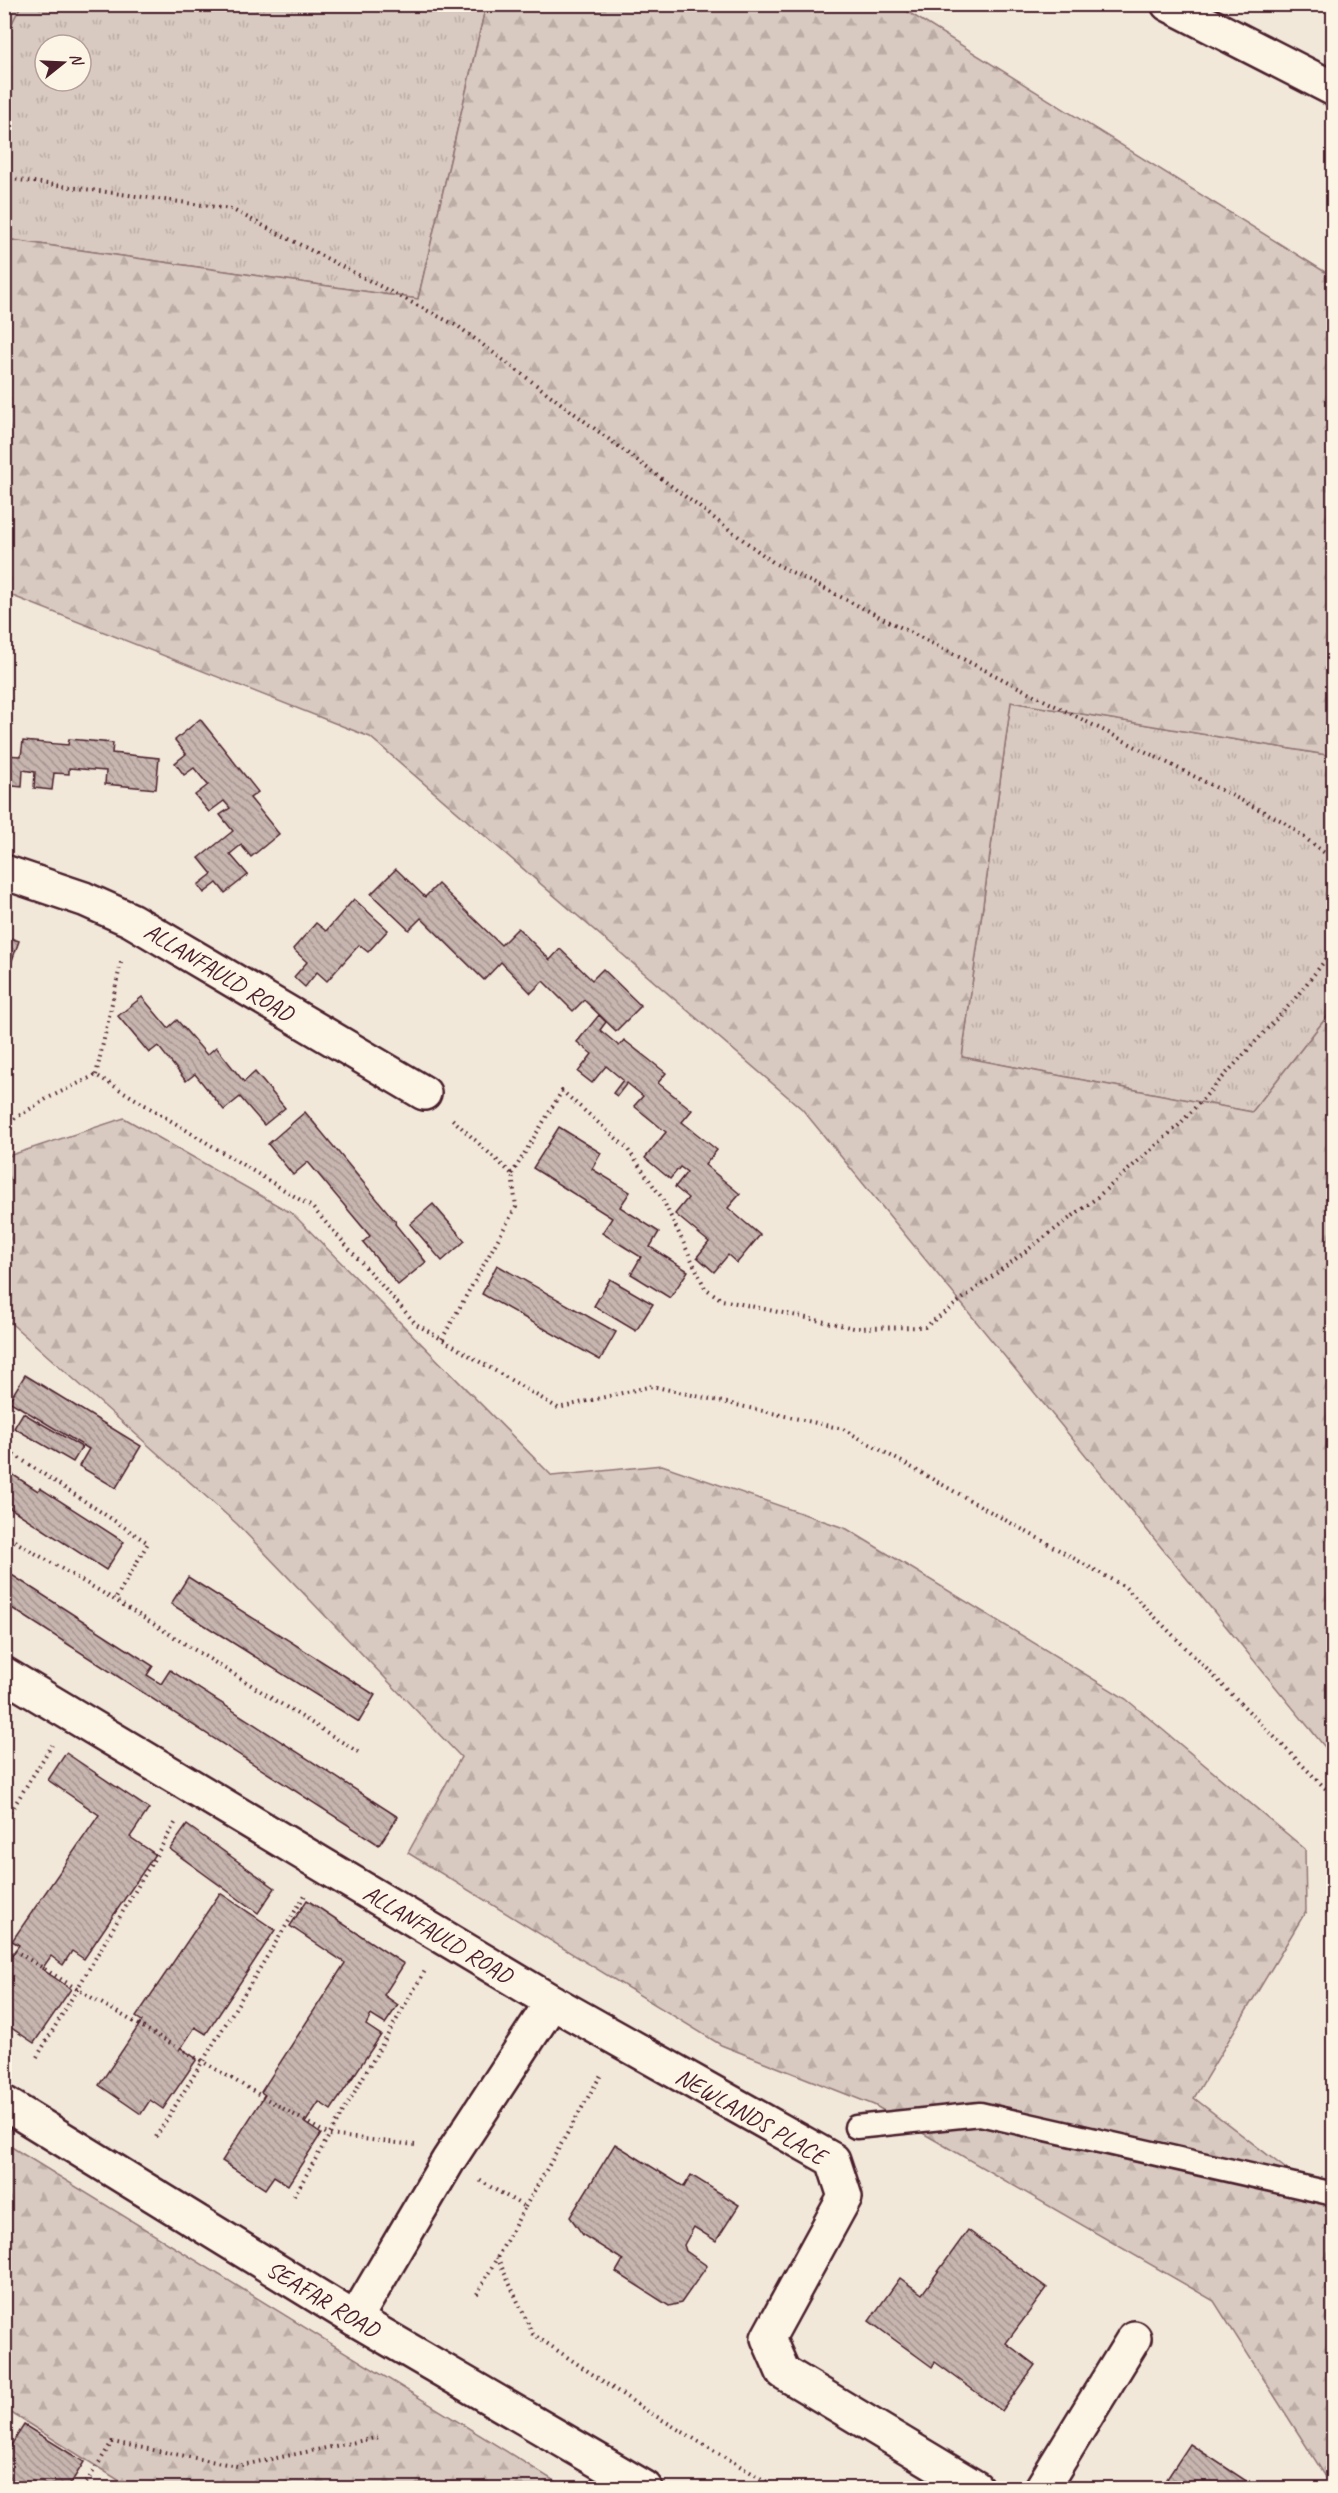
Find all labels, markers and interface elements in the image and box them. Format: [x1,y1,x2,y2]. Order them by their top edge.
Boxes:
north arrow [33,33,93,93]
text: N [65,51,88,69]
street label: ALLANFAULD ROAD [139,916,301,1029]
street label: ALLANFAULD ROAD [358,1878,520,1991]
street label: NEWLANDS PLACE [671,2061,834,2172]
street label: SEAFAR ROAD [261,2254,387,2346]

